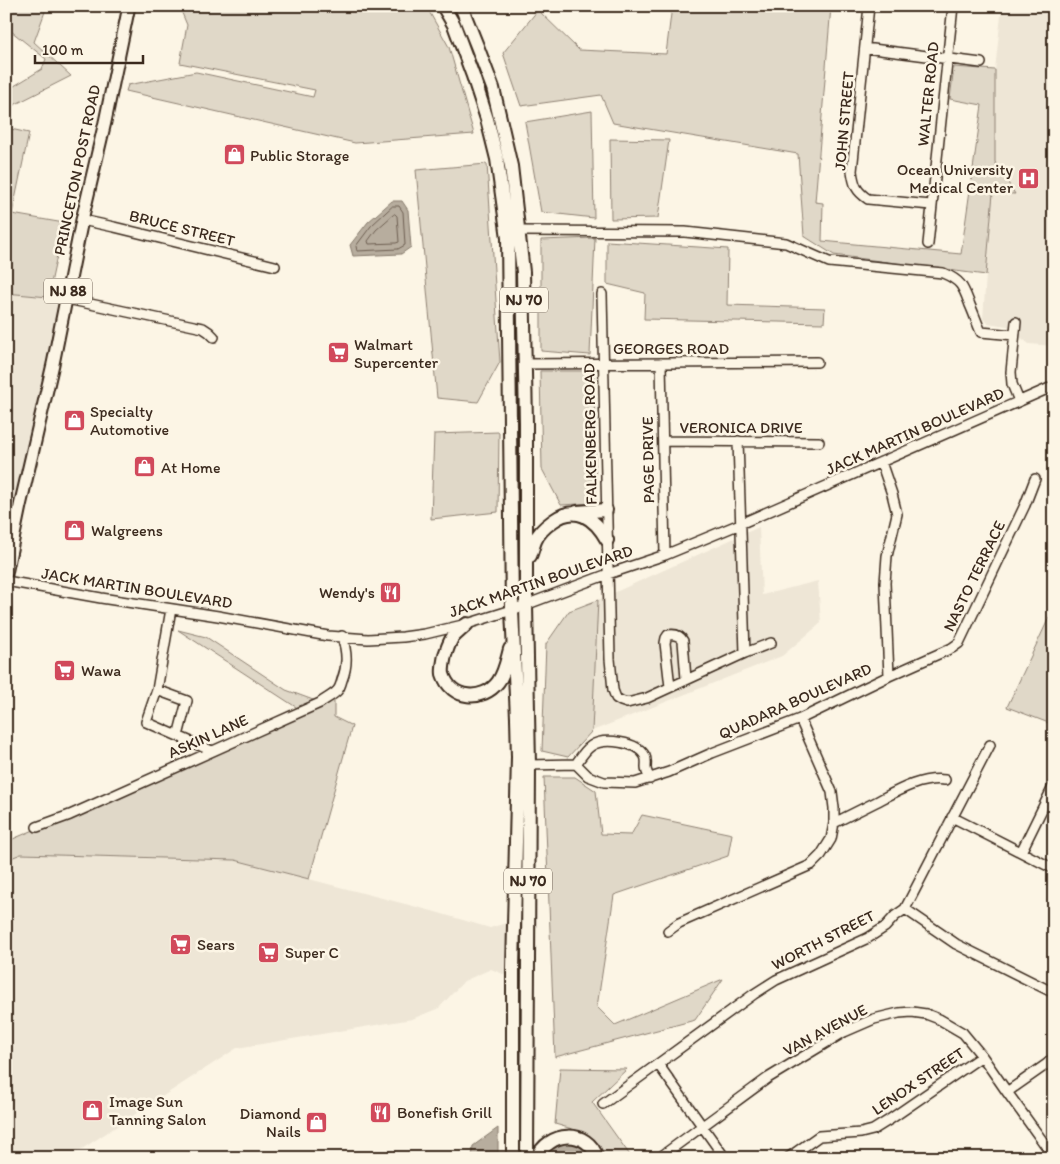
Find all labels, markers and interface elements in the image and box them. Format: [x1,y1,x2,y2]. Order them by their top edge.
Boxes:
scale bar [35,32,142,64]
text: 100 m [42,41,84,59]
street label: WALTER ROAD [913,41,943,147]
street label: JOHN STREET [830,71,858,171]
street label: PRINCETON POST ROAD [50,83,104,257]
shop icon: Public Storage [222,143,246,167]
place label: Public Storage [250,146,349,165]
place label: Ocean University Medical Center [897,160,1014,197]
hospital icon: Ocean University Medical Center [1017,166,1041,190]
street label: BRUCE STREET [127,206,237,250]
road number: NJ 88 [44,278,92,304]
road number: NJ 70 [500,288,548,312]
place label: Walmart Supercenter [354,335,439,372]
street label: GEORGES ROAD [613,339,729,358]
supermarket icon: Walmart Supercenter [326,341,350,365]
street label: FALKENBERG ROAD [579,363,601,505]
street label: JACK MARTIN BOULEVARD [823,383,1007,479]
place label: Specialty Automotive [90,402,169,439]
shop icon: Specialty Automotive [62,408,86,432]
street label: PAGE DRIVE [638,416,658,504]
street label: VERONICA DRIVE [679,418,803,437]
shop icon: At Home [133,455,157,479]
place label: At Home [161,458,221,477]
street label: NASTO TERRACE [939,517,1009,635]
shop icon: Walgreens [63,518,87,542]
place label: Walgreens [91,521,163,540]
street label: JACK MARTIN BOULEVARD [447,541,635,621]
street label: JACK MARTIN BOULEVARD [40,564,234,612]
restaurant icon: Wendy's [379,580,403,604]
place label: Wendy's [319,583,375,602]
supermarket icon: Wawa [53,658,77,682]
street label: QUADARA BOULEVARD [716,659,874,743]
place label: Wawa [81,661,121,680]
street label: ASKIN LANE [165,710,251,762]
road number: NJ 70 [504,868,552,894]
street label: WORTH STREET [768,906,878,974]
supermarket icon: Sears [169,932,193,956]
place label: Sears [197,935,235,954]
supermarket icon: Super C [257,940,281,964]
place label: Super C [285,943,339,962]
street label: VAN AVENUE [780,1000,870,1060]
street label: LENOX STREET [868,1043,968,1119]
place label: Image Sun Tanning Salon [109,1092,206,1129]
shop icon: Image Sun Tanning Salon [81,1098,105,1122]
restaurant icon: Bonefish Grill [369,1100,393,1124]
place label: Bonefish Grill [397,1103,493,1122]
place label: Diamond Nails [240,1104,301,1141]
shop icon: Diamond Nails [305,1110,329,1134]

